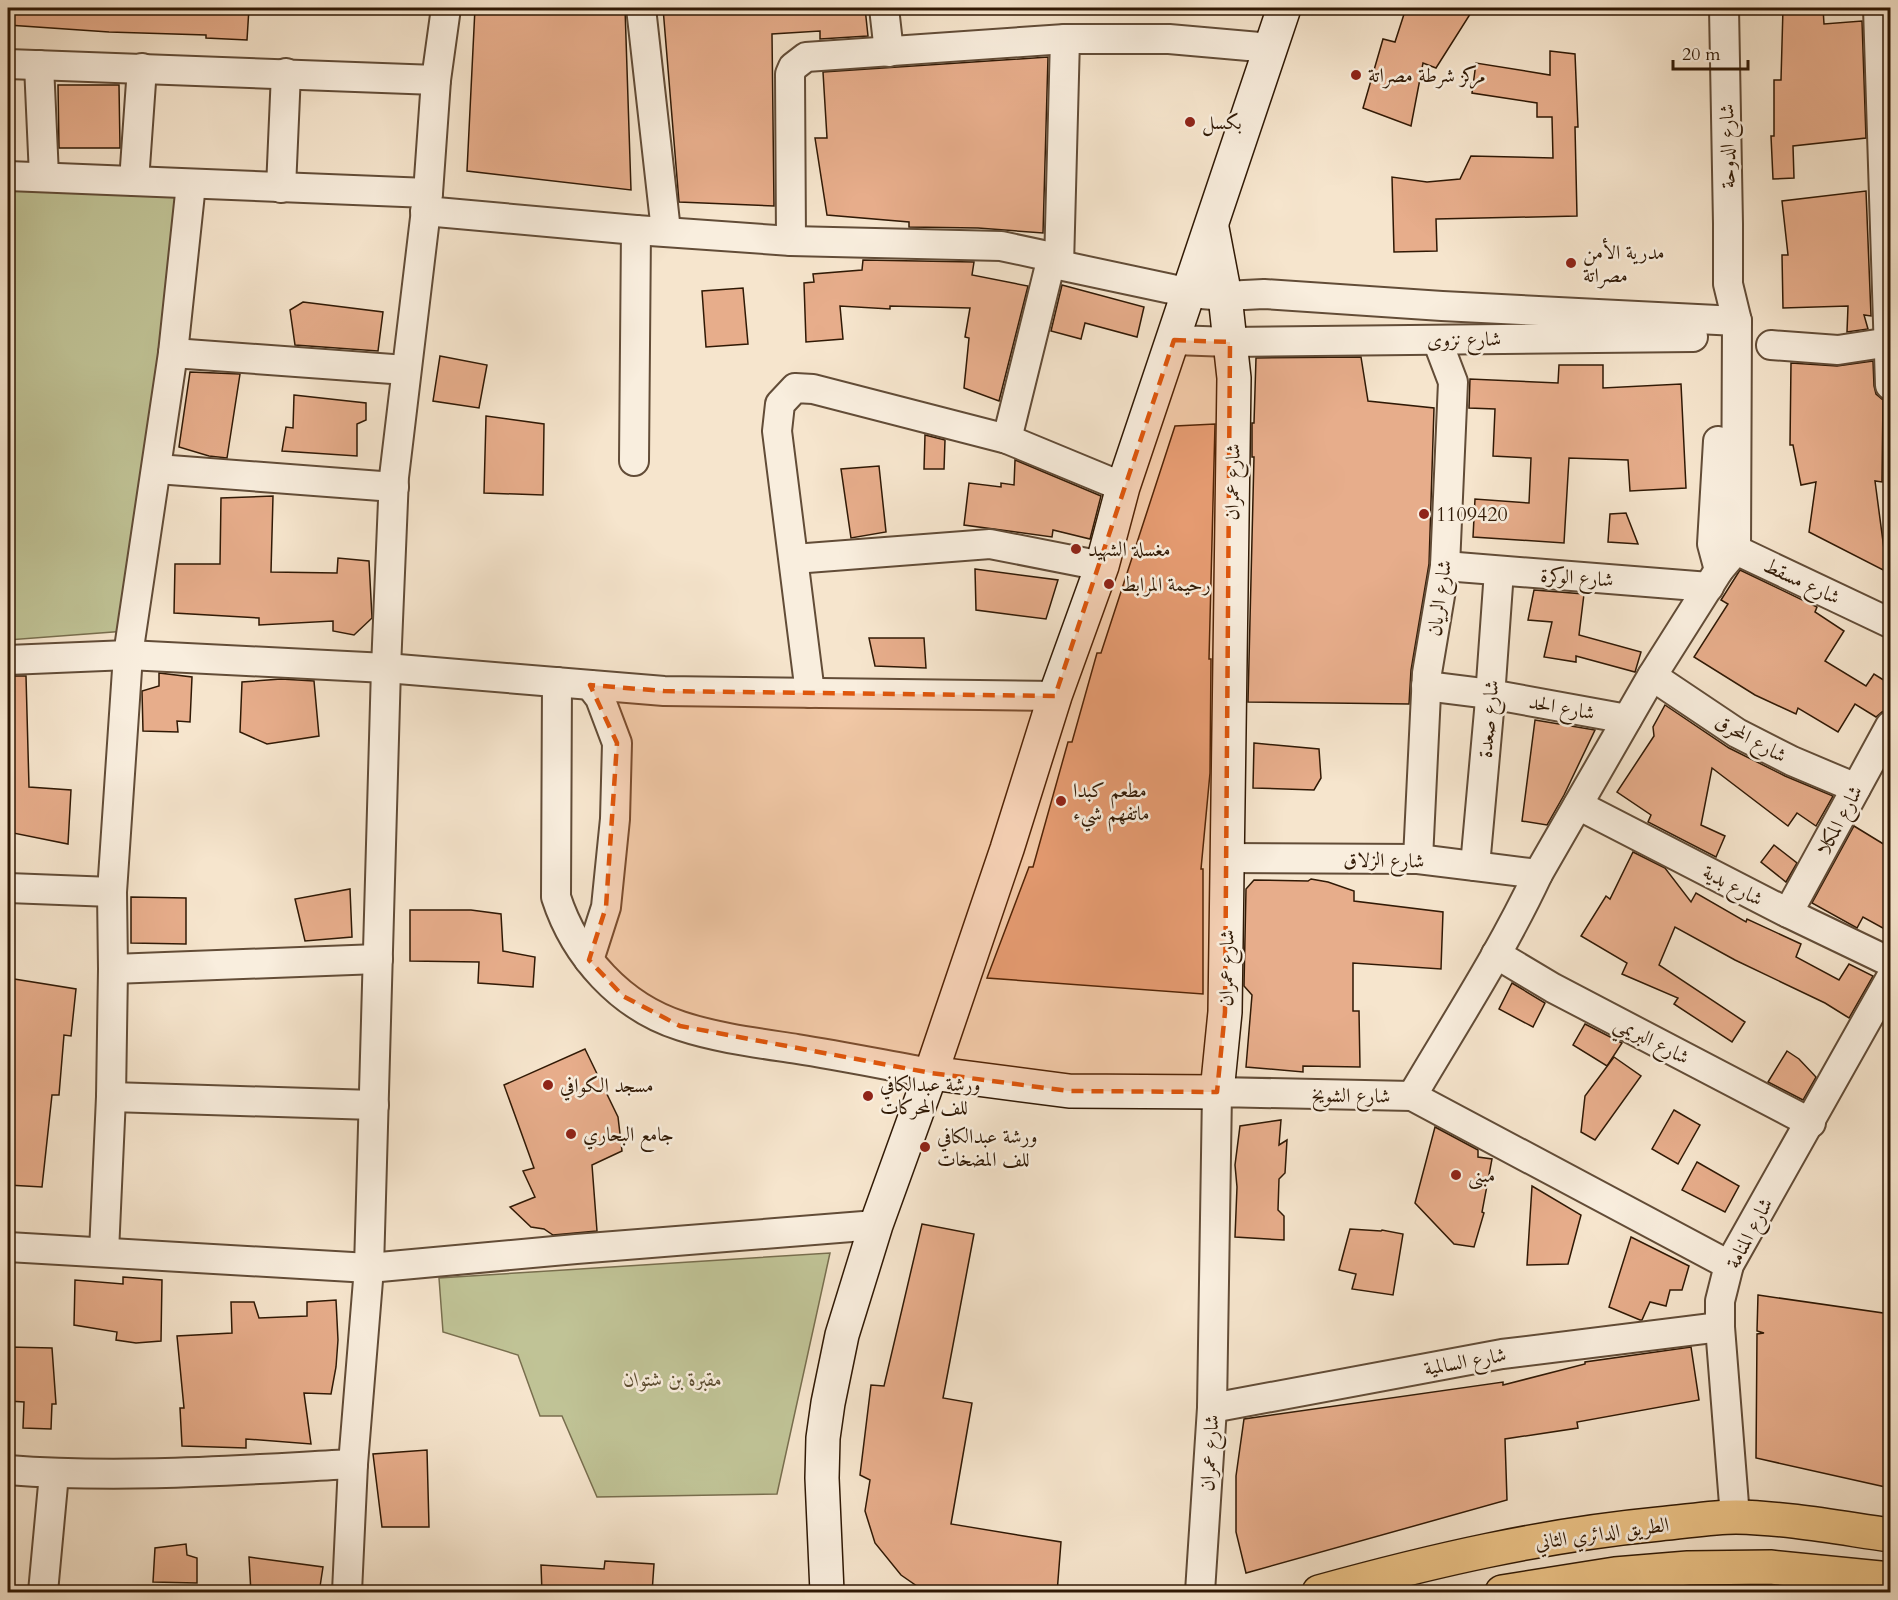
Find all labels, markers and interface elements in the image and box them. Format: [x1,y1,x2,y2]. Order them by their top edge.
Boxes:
scale bar [1673,33,1748,71]
text: 20 m [1682,42,1721,67]
place label: مركز شرطة مصراتة [1368,62,1486,89]
marker: مركز شرطة مصراتة [1349,68,1363,82]
street label: شارع الدوحة [1713,103,1746,189]
place label: بكسل [1202,109,1242,137]
marker: بكسل [1183,115,1197,129]
place label: مدرية الأمن مصراتة [1583,237,1665,289]
marker: مدرية الأمن مصراتة [1564,256,1578,270]
street label: شارع نزوى [1427,325,1501,358]
street label: شارع عمران [1218,443,1251,521]
place label: 1109420 [1436,501,1508,528]
marker: 1109420 [1417,507,1431,521]
place label: مغسلة الشهيد [1088,536,1171,563]
marker: مغسلة الشهيد [1069,542,1083,556]
street label: شارع مسقط [1757,552,1845,615]
street label: شارع الريان [1421,558,1462,639]
street label: شارع الوكرة [1539,561,1614,598]
place label: رحيمة المرابط [1121,571,1211,598]
marker: رحيمة المرابط [1102,577,1116,591]
street label: شارع صعدة [1472,679,1509,760]
street label: شارع الحد [1526,688,1597,730]
street label: شارع المحرق [1708,708,1791,773]
place label: مطعم كبدا ماتفهم شيء [1073,777,1149,832]
street label: شارع المكلا [1810,781,1873,862]
marker: مطعم كبدا ماتفهم شيء [1054,794,1068,808]
street label: شارع الزلاق [1343,846,1425,879]
street label: شارع بدية [1696,858,1768,916]
street label: شارع عمران [1212,929,1245,1007]
street label: شارع البريمي [1607,1010,1694,1075]
place label: ورشة عبدالكافي للف المحركات [880,1071,981,1121]
place label: مسجد الكوافي [560,1072,653,1101]
marker: مسجد الكوافي [541,1078,555,1092]
street label: شارع الشويخ [1311,1081,1391,1114]
marker: ورشة عبدالكافي للف المحركات [861,1089,875,1103]
place label: جامع البحاري [583,1121,674,1152]
place label: ورشة عبدالكافي للف المضخات [937,1123,1038,1173]
marker: جامع البحاري [564,1127,578,1141]
marker: ورشة عبدالكافي للف المضخات [918,1140,932,1154]
place label: مبنى [1468,1162,1495,1190]
marker: مبنى [1449,1168,1463,1182]
street label: شارع المنامة [1720,1193,1783,1275]
street label: شارع السالمية [1422,1341,1509,1386]
park label: مقبرة بن شتوان [624,1366,722,1393]
street label: شارع عمران [1193,1414,1230,1493]
street label: الطريق الدائري الثاني [1533,1511,1671,1558]

